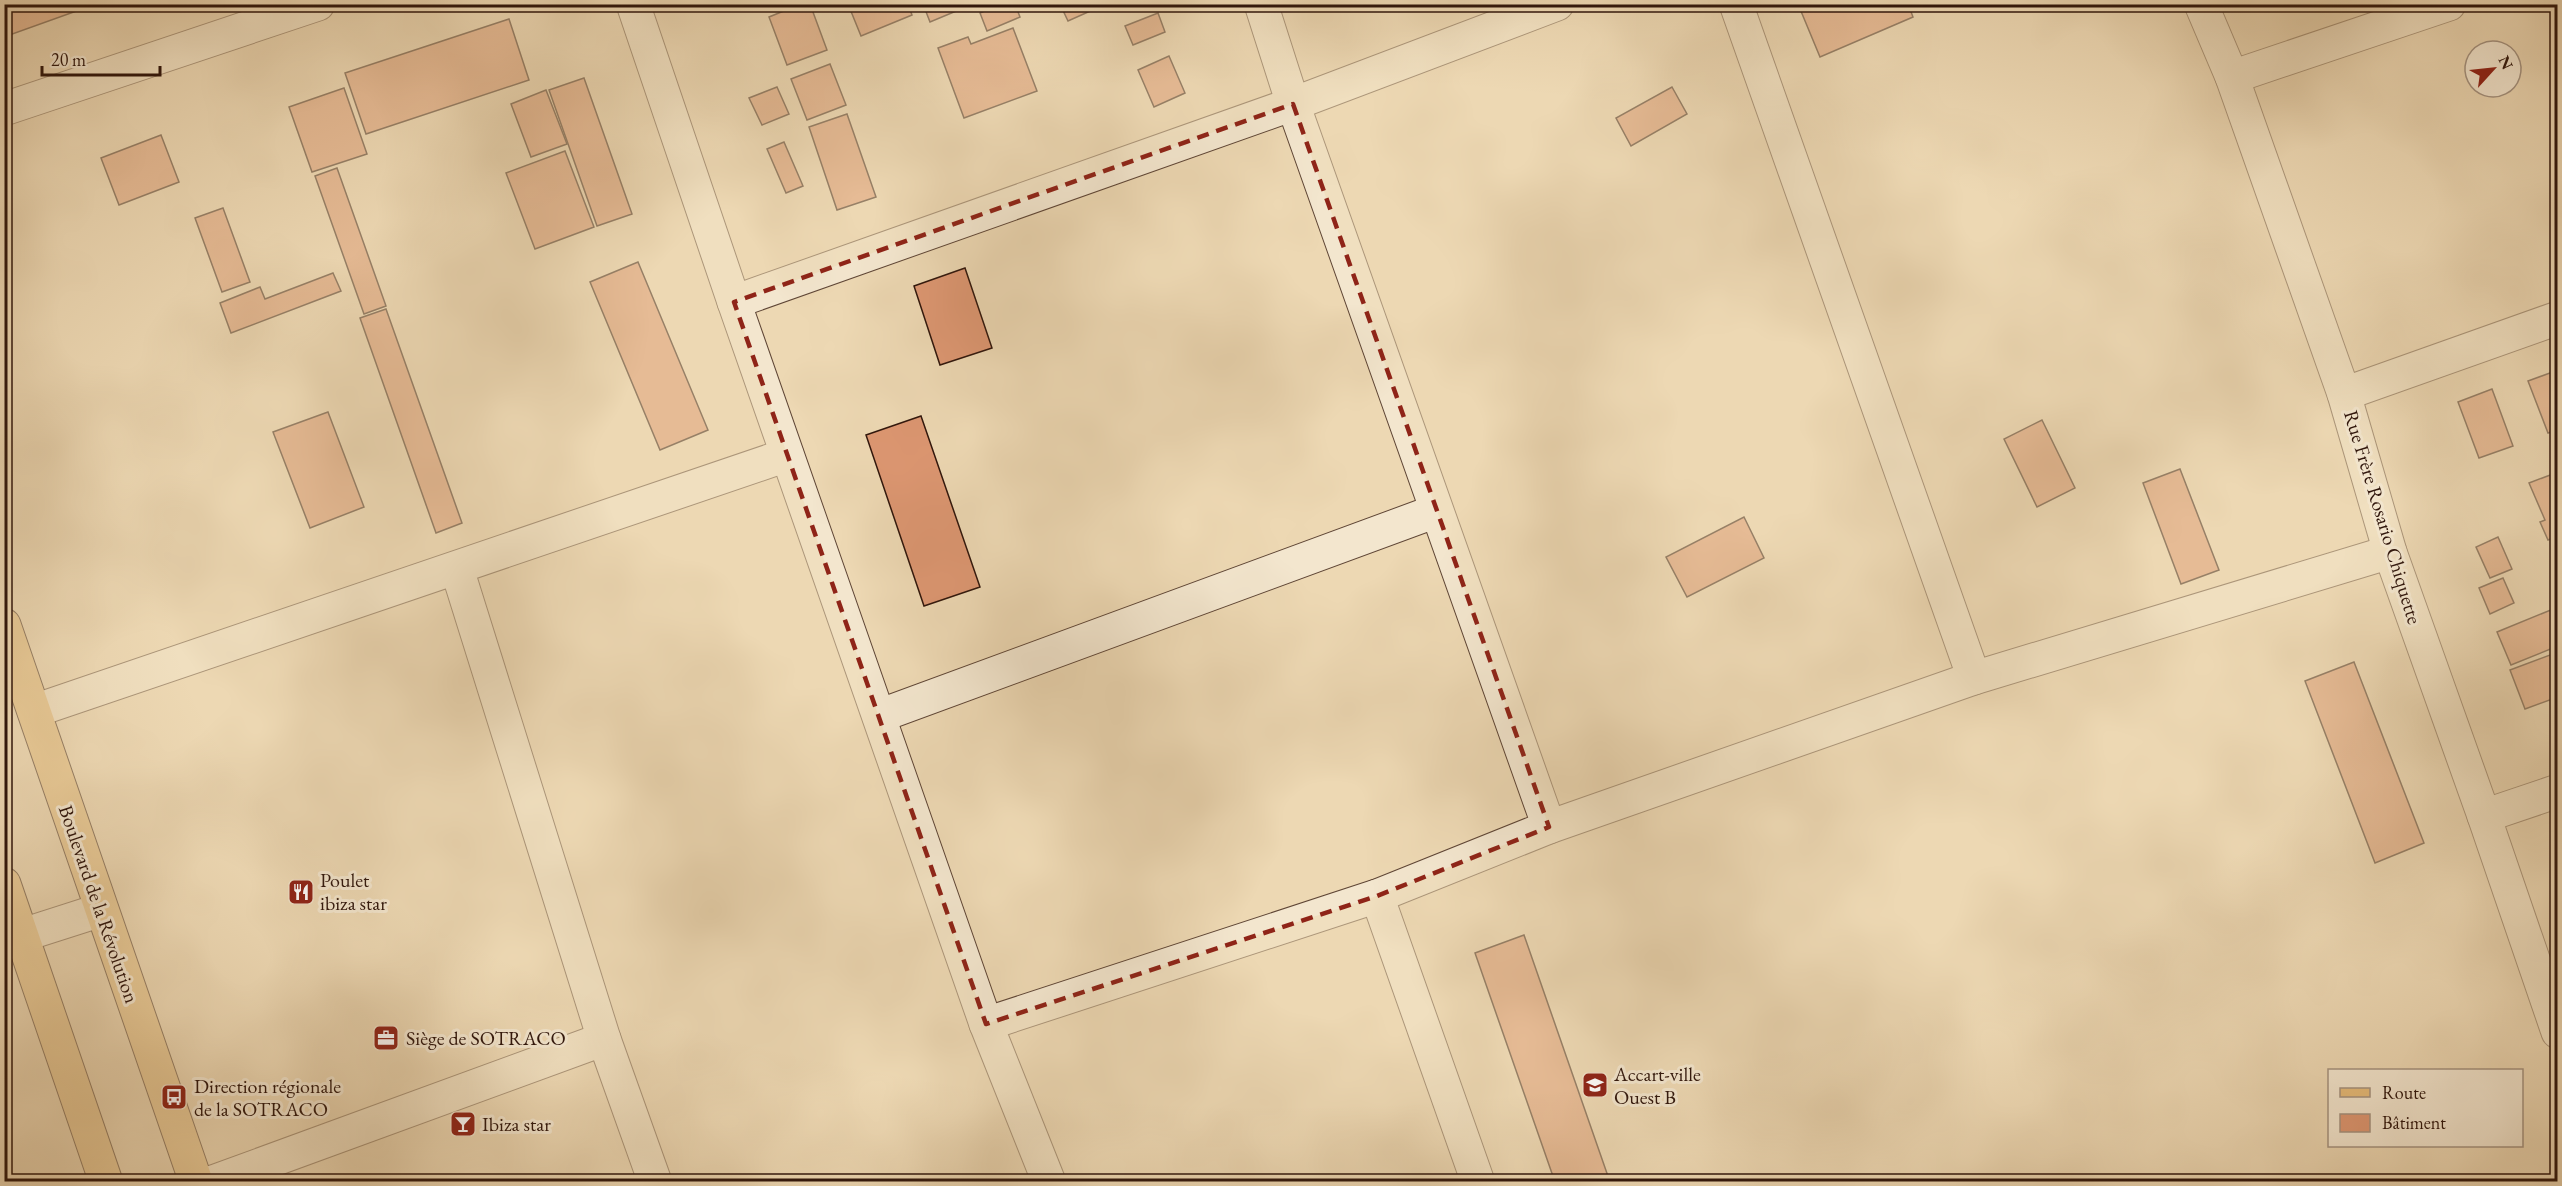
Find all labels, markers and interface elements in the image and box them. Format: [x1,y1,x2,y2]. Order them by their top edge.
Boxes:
scale bar [42,39,160,77]
north arrow [2463,39,2523,99]
text: 20 m [51,48,86,71]
text: N [2494,52,2518,73]
street label: Rue Frère Rosario Chiquette [2338,407,2428,627]
street label: Boulevard de la Révolution [53,802,145,1007]
place label: Poulet ibiza star [320,867,387,916]
restaurant icon: Poulet ibiza star [286,877,316,907]
office icon: Siège de SOTRACO [371,1023,401,1053]
place label: Siège de SOTRACO [406,1025,566,1051]
place label: Accart-ville Ouest B [1613,1061,1701,1110]
legend [2328,1069,2523,1147]
school or university icon: Accart-ville Ouest B [1580,1070,1610,1100]
place label: Direction régionale de la SOTRACO [194,1073,341,1122]
text: Route [2382,1081,2426,1104]
bus stop icon: Direction régionale de la SOTRACO [159,1082,189,1112]
bar icon: Ibiza star [448,1109,478,1139]
place label: Ibiza star [482,1111,551,1137]
text: Bâtiment [2382,1111,2446,1134]

